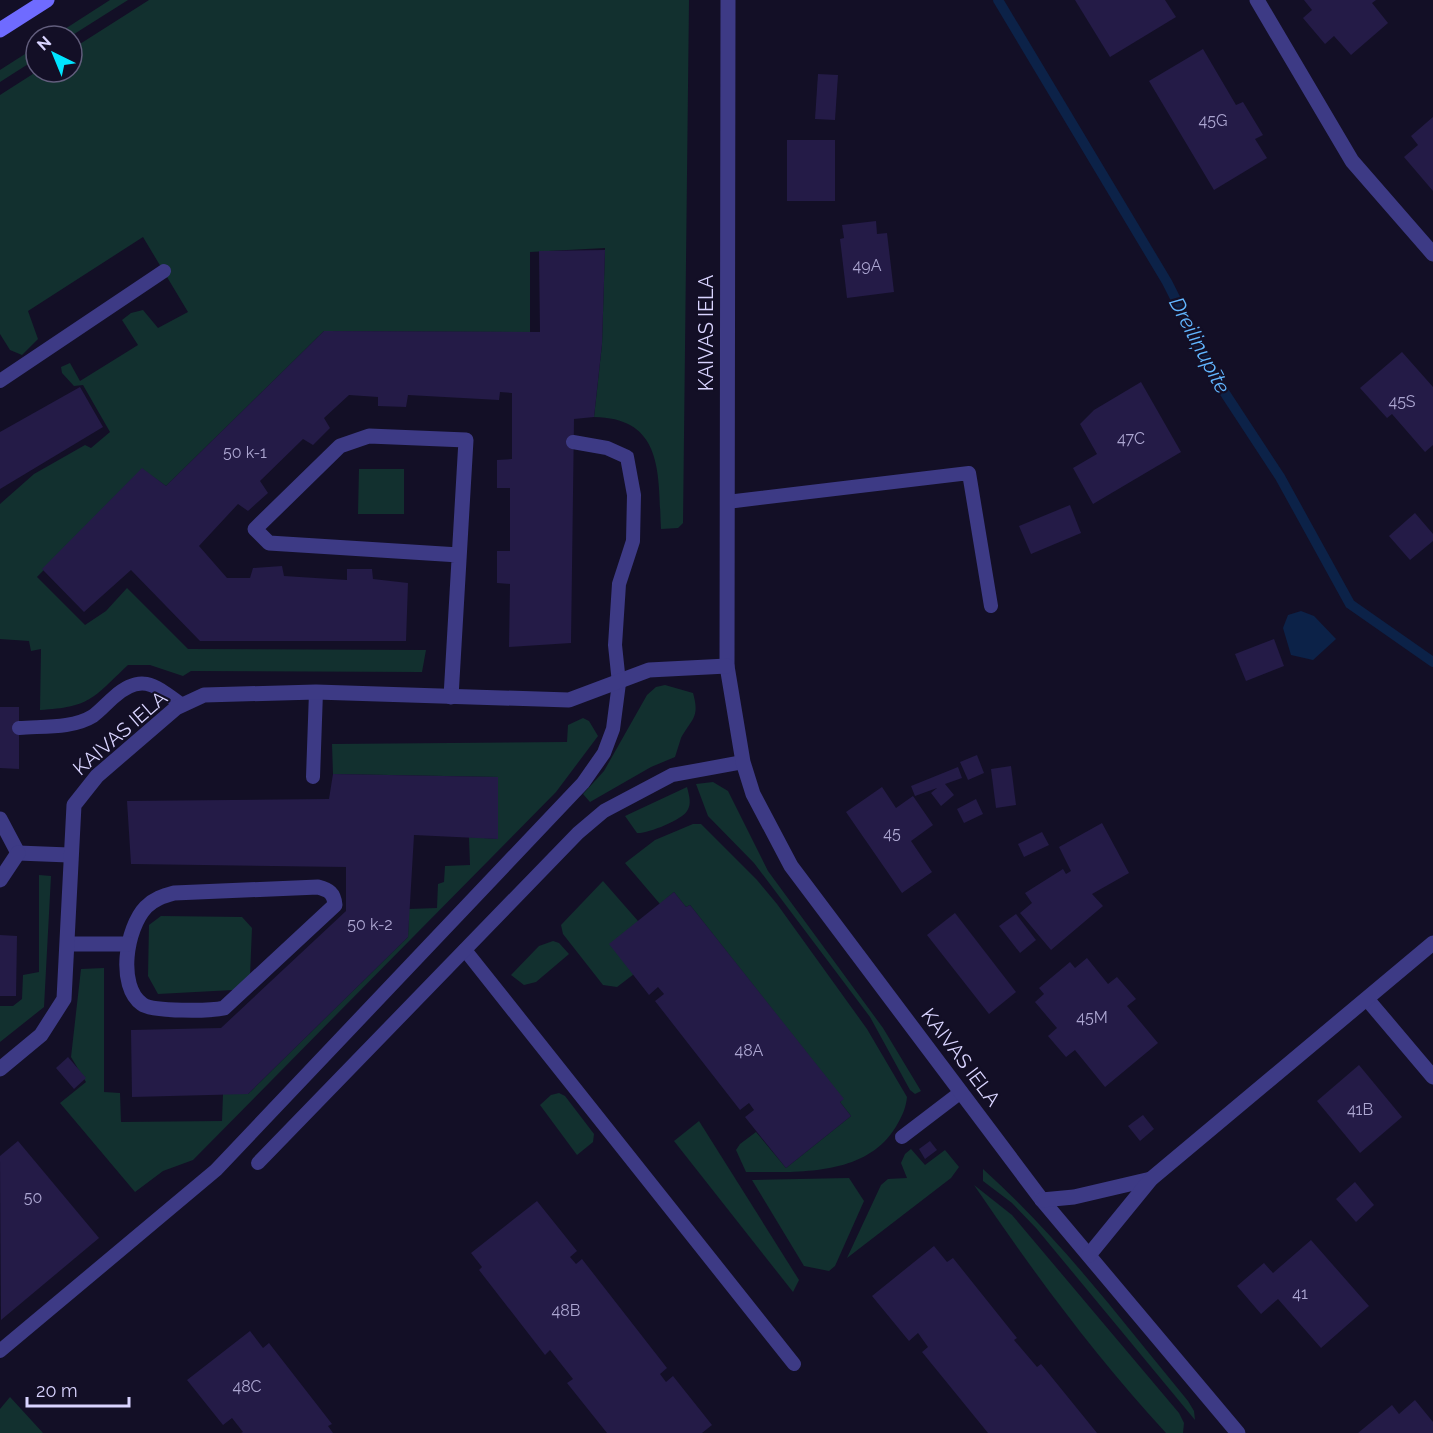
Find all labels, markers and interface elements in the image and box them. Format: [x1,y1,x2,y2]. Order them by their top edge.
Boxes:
north arrow [24,24,84,84]
text: N [33,32,55,55]
house number: 45G [1199,111,1227,130]
house number: 49A [853,256,882,275]
street label: KAIVAS IELA [694,274,718,391]
water label: Dreiliņupīte [1164,293,1236,397]
house number: 45S [1388,392,1416,411]
house number: 47C [1117,429,1145,448]
house number: 50 k-1 [223,443,267,462]
street label: KAIVAS IELA [68,685,172,780]
house number: 45 [883,824,901,843]
house number: 50 k-2 [347,915,393,934]
street label: KAIVAS IELA [916,1003,1006,1111]
house number: 45M [1076,1008,1108,1027]
house number: 48A [735,1041,764,1060]
house number: 41B [1347,1100,1373,1119]
house number: 50 [24,1188,42,1207]
house number: 41 [1292,1284,1308,1303]
house number: 48B [552,1301,580,1320]
scale bar [27,1370,129,1408]
house number: 48C [232,1377,262,1396]
text: 20 m [36,1380,78,1401]

